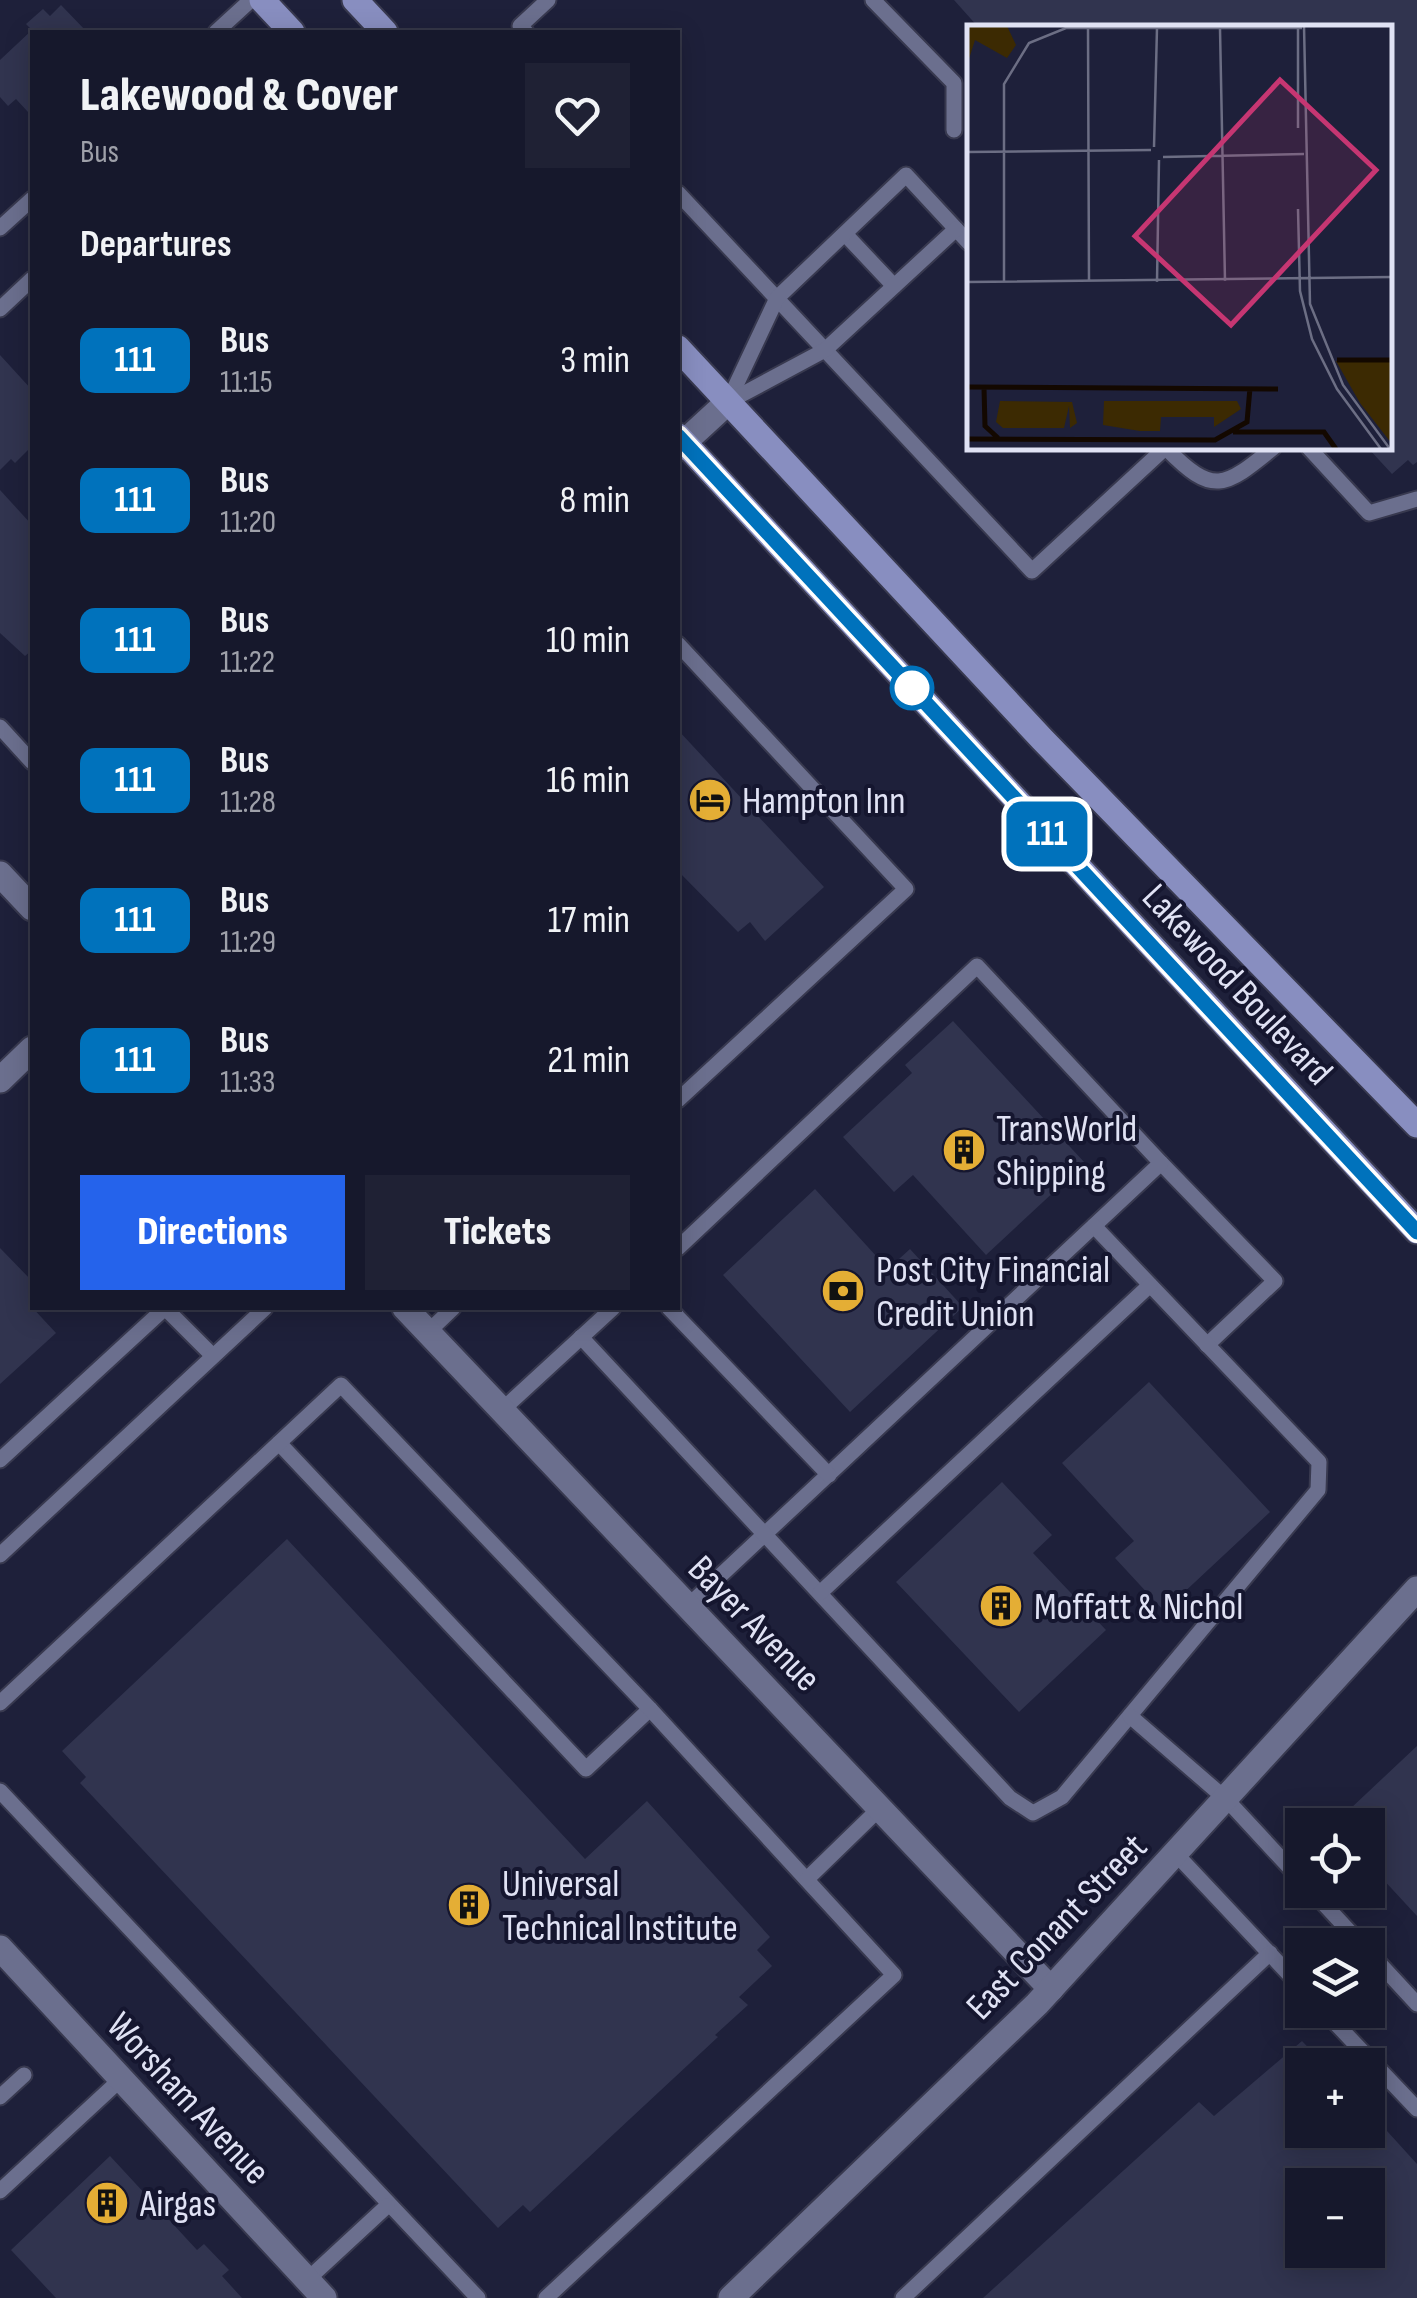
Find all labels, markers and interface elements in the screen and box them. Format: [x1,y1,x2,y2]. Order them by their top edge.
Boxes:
inset map [967,25,1392,450]
button: heart [525,63,630,168]
text: Lakewood & Cover [80,67,398,124]
text: Bus [80,133,119,172]
text: Departures [80,222,232,267]
text: Bus [220,318,269,363]
text: 3 min [560,338,630,383]
text: 111 [114,339,156,382]
text: 11:15 [220,363,272,402]
text: Bus [220,458,269,503]
text: 8 min [560,478,630,523]
text: 111 [114,479,156,522]
text: 11:20 [220,503,276,542]
text: Bus [220,598,269,643]
text: 10 min [546,618,630,663]
text: 111 [114,619,156,662]
text: 11:22 [220,643,275,682]
unlabelled marker [891,667,933,709]
text: Bus [220,738,269,783]
text: 16 min [546,758,630,803]
text: 111 [114,759,156,802]
hotel icon: Hampton Inn [687,777,733,823]
place label: Hampton Inn [742,779,906,824]
text: 11:28 [220,783,276,822]
line badge: 111 [990,802,1104,866]
text: 111 [1026,813,1068,856]
street label: Lakewood Boulevard [1132,875,1341,1095]
text: Bus [220,878,269,923]
text: 17 min [548,898,630,943]
text: 111 [114,899,156,942]
text: 11:29 [220,923,276,962]
text: Bus [220,1018,269,1063]
text: 21 min [547,1038,630,1083]
text: 111 [114,1039,156,1082]
text: 11:33 [220,1063,275,1102]
place label: TransWorld Shipping [996,1107,1137,1196]
building icon: TransWorld Shipping [941,1127,987,1173]
button: Directions [80,1175,345,1290]
button: Tickets [365,1175,630,1290]
place label: Post City Financial Credit Union [876,1248,1110,1337]
bank icon: Post City Financial Credit Union [820,1268,866,1314]
street label: Bayer Avenue [678,1547,829,1701]
building icon: Moffatt & Nichol [978,1583,1024,1629]
place label: Moffatt & Nichol [1034,1585,1243,1630]
map controls [1285,1808,1385,2268]
button: locate [1285,1808,1385,1908]
street label: East Conant Street [958,1825,1157,2029]
place label: Universal Technical Institute [502,1862,738,1951]
building icon: Universal Technical Institute [446,1882,492,1928]
button: layers [1285,1928,1385,2028]
street label: Worsham Avenue [97,2004,279,2194]
button: + [1285,2048,1385,2148]
button: − [1285,2168,1385,2268]
building icon: Airgas [84,2180,130,2226]
place label: Airgas [139,2182,216,2227]

